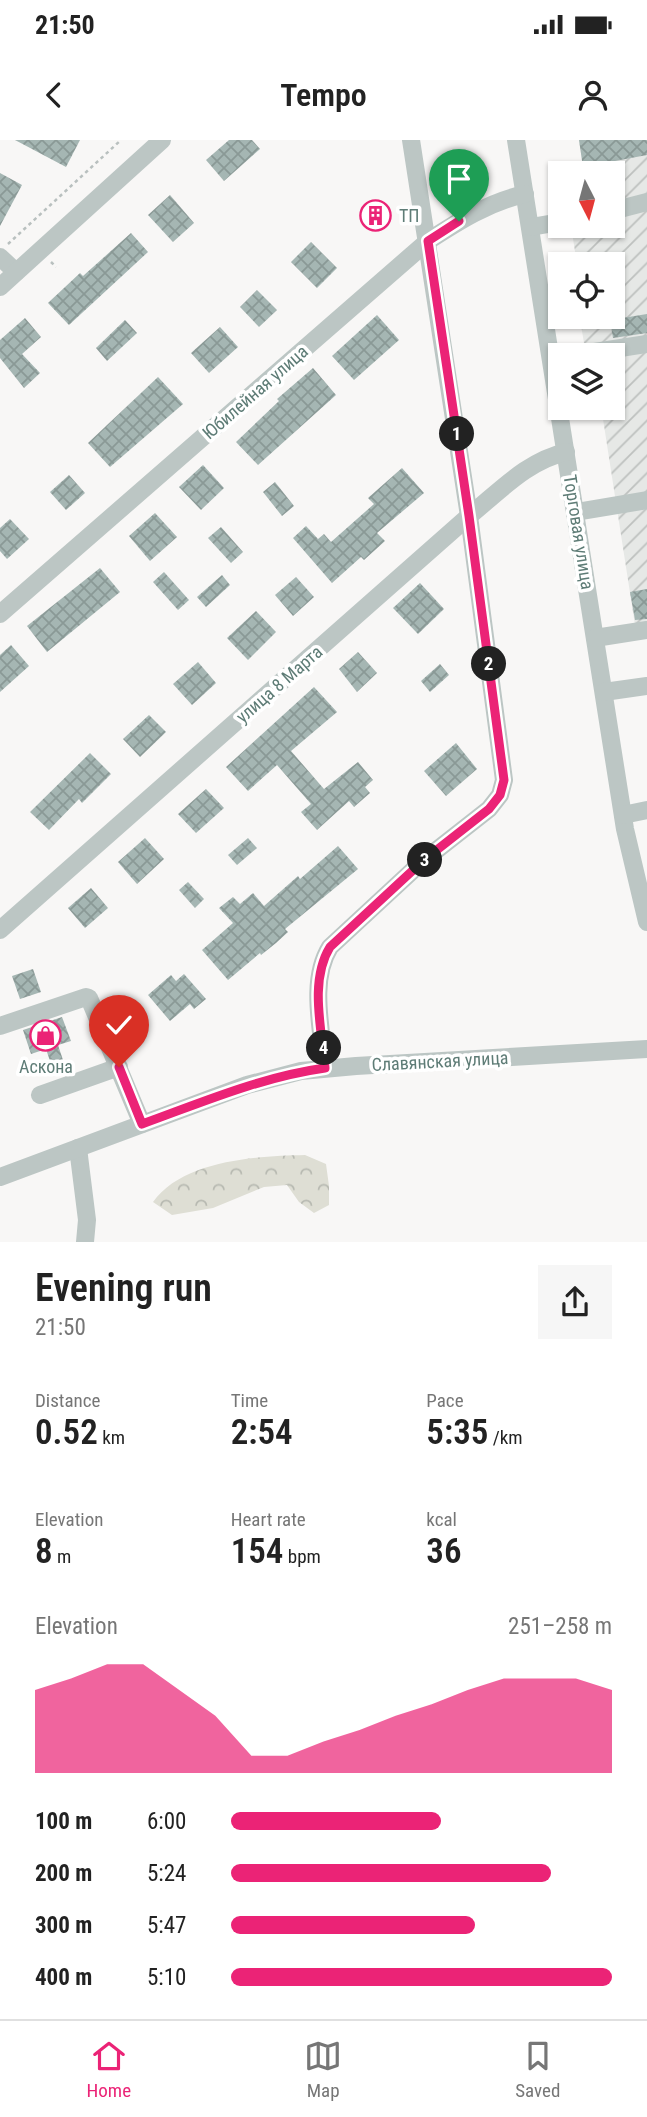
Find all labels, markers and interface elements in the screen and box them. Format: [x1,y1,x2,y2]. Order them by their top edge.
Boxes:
text: 21:50 [35,10,95,40]
icon: back [35,76,73,114]
text: Tempo [280,76,367,114]
icon: person [574,76,612,114]
pin [429,149,489,221]
icon: arrive [440,160,478,198]
north arrow [548,161,625,238]
map controls [548,161,625,420]
building icon: ТП [359,198,393,232]
place label: ТП [399,205,420,226]
button: locate [548,252,625,329]
street label: Юбилейная улица [198,341,312,443]
button: layers [548,343,625,420]
pin: 1 [440,416,475,452]
text: 1 [452,422,461,445]
street label: Торговая улица [560,473,598,591]
street label: улица 8 Марта [232,641,326,727]
pin: 2 [472,646,506,682]
text: 2 [484,652,493,675]
pin: 3 [408,842,442,878]
text: 3 [420,848,429,871]
pin [89,995,149,1067]
icon: check [100,1006,138,1044]
shop icon: Аскона [29,1018,63,1052]
pin: 4 [306,1030,342,1066]
text: 4 [319,1036,328,1059]
street label: Славянская улица [371,1047,509,1075]
place label: Аскона [19,1056,73,1077]
button: share [538,1265,612,1339]
text: Evening run [35,1266,212,1310]
text: 21:50 [35,1314,86,1341]
text: Distance [35,1389,100,1412]
text: Time [231,1389,268,1412]
text: Pace [426,1389,464,1412]
text: 0.52 [35,1412,98,1453]
text: 2:54 [231,1412,293,1453]
text: 5:35 [426,1412,488,1453]
text: km [98,1426,125,1449]
text: /km [488,1426,523,1449]
text: Elevation [35,1508,103,1531]
text: Heart rate [231,1508,306,1531]
text: kcal [426,1508,457,1531]
text: 8 [35,1531,53,1572]
text: 154 [231,1531,283,1572]
text: 36 [426,1531,462,1572]
text: m [53,1545,71,1568]
text: bpm [283,1545,321,1568]
text: Elevation [35,1613,118,1640]
text: 251–258 m [508,1613,612,1640]
text: 100 m [35,1808,92,1835]
text: 6:00 [147,1808,186,1835]
text: 200 m [35,1860,92,1887]
text: 5:24 [147,1860,186,1887]
text: 300 m [35,1912,92,1939]
text: 5:47 [147,1912,186,1939]
text: 400 m [35,1964,92,1991]
text: 5:10 [147,1964,186,1991]
tab: Home [87,2037,131,2102]
tab: Map [304,2037,342,2102]
tab: Saved [515,2037,560,2102]

